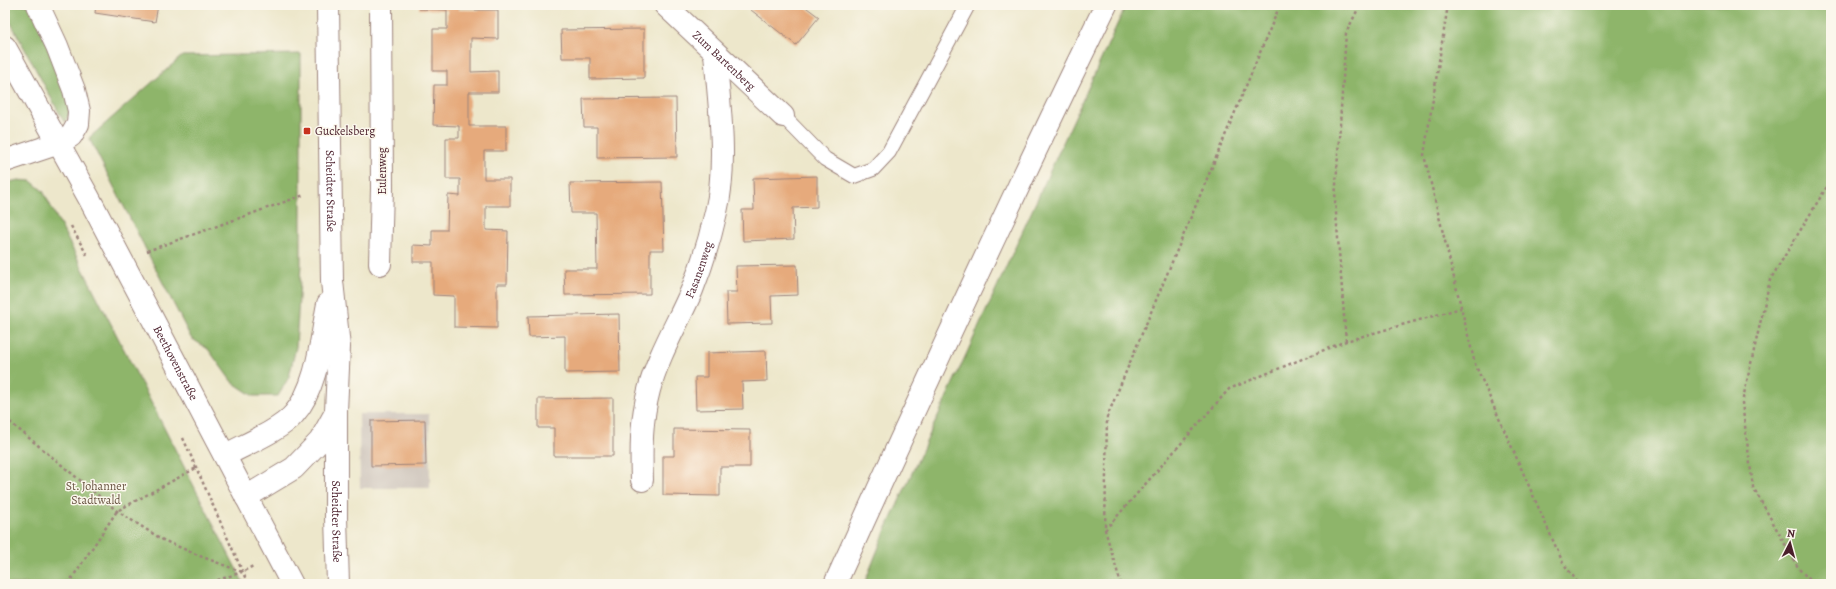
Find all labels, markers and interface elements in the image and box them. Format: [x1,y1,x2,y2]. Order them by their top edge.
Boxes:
street label: Zum Bartenberg [689,27,759,94]
place label: Guckelsberg [315,123,375,139]
marker: Guckelsberg [302,126,312,136]
street label: Eulenweg [374,147,390,195]
street label: Scheidter Straße [322,150,339,232]
street label: Fasanenweg [681,239,716,301]
street label: Beethovenstraße [149,323,202,403]
park label: St. Johanner Stadtwald [66,478,127,508]
street label: Scheidter Straße [328,480,345,563]
north arrow [1770,523,1810,563]
text: N [1786,526,1796,541]

